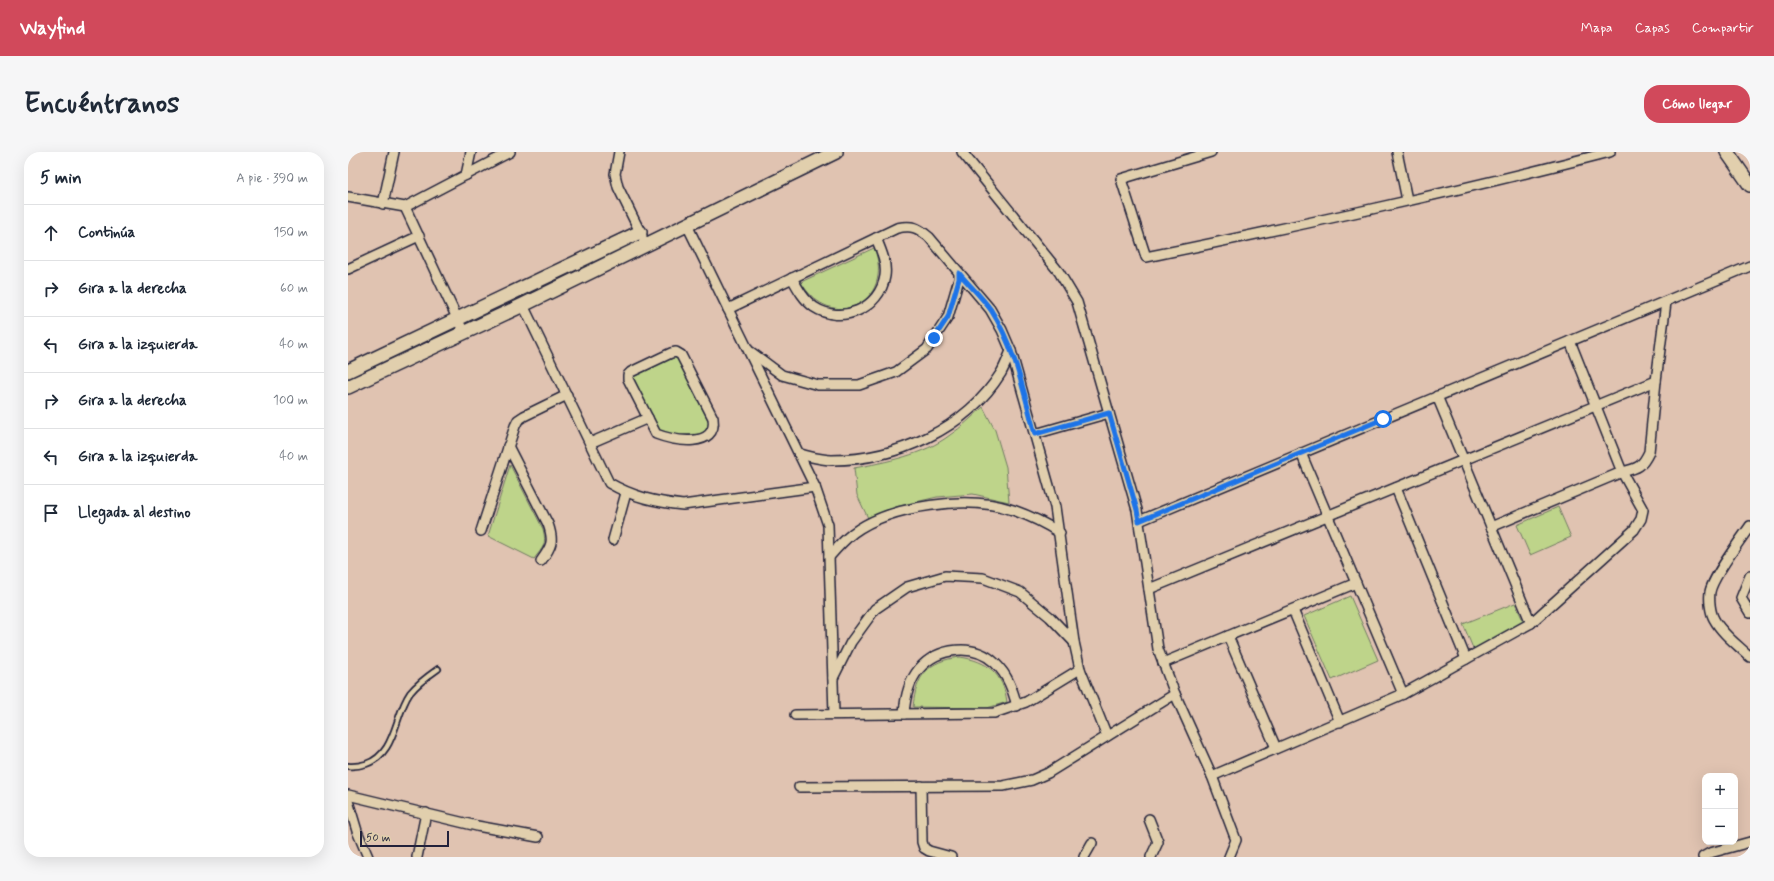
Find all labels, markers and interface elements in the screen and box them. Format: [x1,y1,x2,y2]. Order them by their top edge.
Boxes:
text: Wayfind [20,16,85,41]
text: Mapa [1581,19,1613,37]
text: Capas [1635,19,1670,37]
text: Compartir [1692,19,1754,37]
button: Cómo llegar [1644,85,1750,123]
text: Encuéntranos [24,86,180,123]
text: 5 min [40,167,82,189]
text: A pie · 390 m [236,170,308,187]
icon: ahead [40,222,62,244]
text: Continúa [78,223,135,243]
text: 150 m [274,224,308,241]
icon: right [40,278,62,300]
text: Gira a la derecha [78,279,187,299]
text: 60 m [280,280,308,297]
route end [925,329,943,347]
icon: left [40,334,62,356]
text: Gira a la izquierda [78,335,197,355]
text: 40 m [279,336,308,353]
icon: right [40,390,62,412]
text: Gira a la derecha [78,391,187,411]
text: 100 m [273,392,308,409]
route start [1374,410,1392,428]
icon: left [40,446,62,468]
text: Gira a la izquierda [78,447,197,467]
text: 40 m [279,448,308,465]
icon: arrive [40,502,62,524]
text: Llegada al destino [78,503,191,523]
map controls [1702,773,1738,845]
button: + [1702,773,1738,809]
button: − [1702,809,1738,845]
scale bar [360,829,449,848]
text: 50 m [366,831,391,845]

